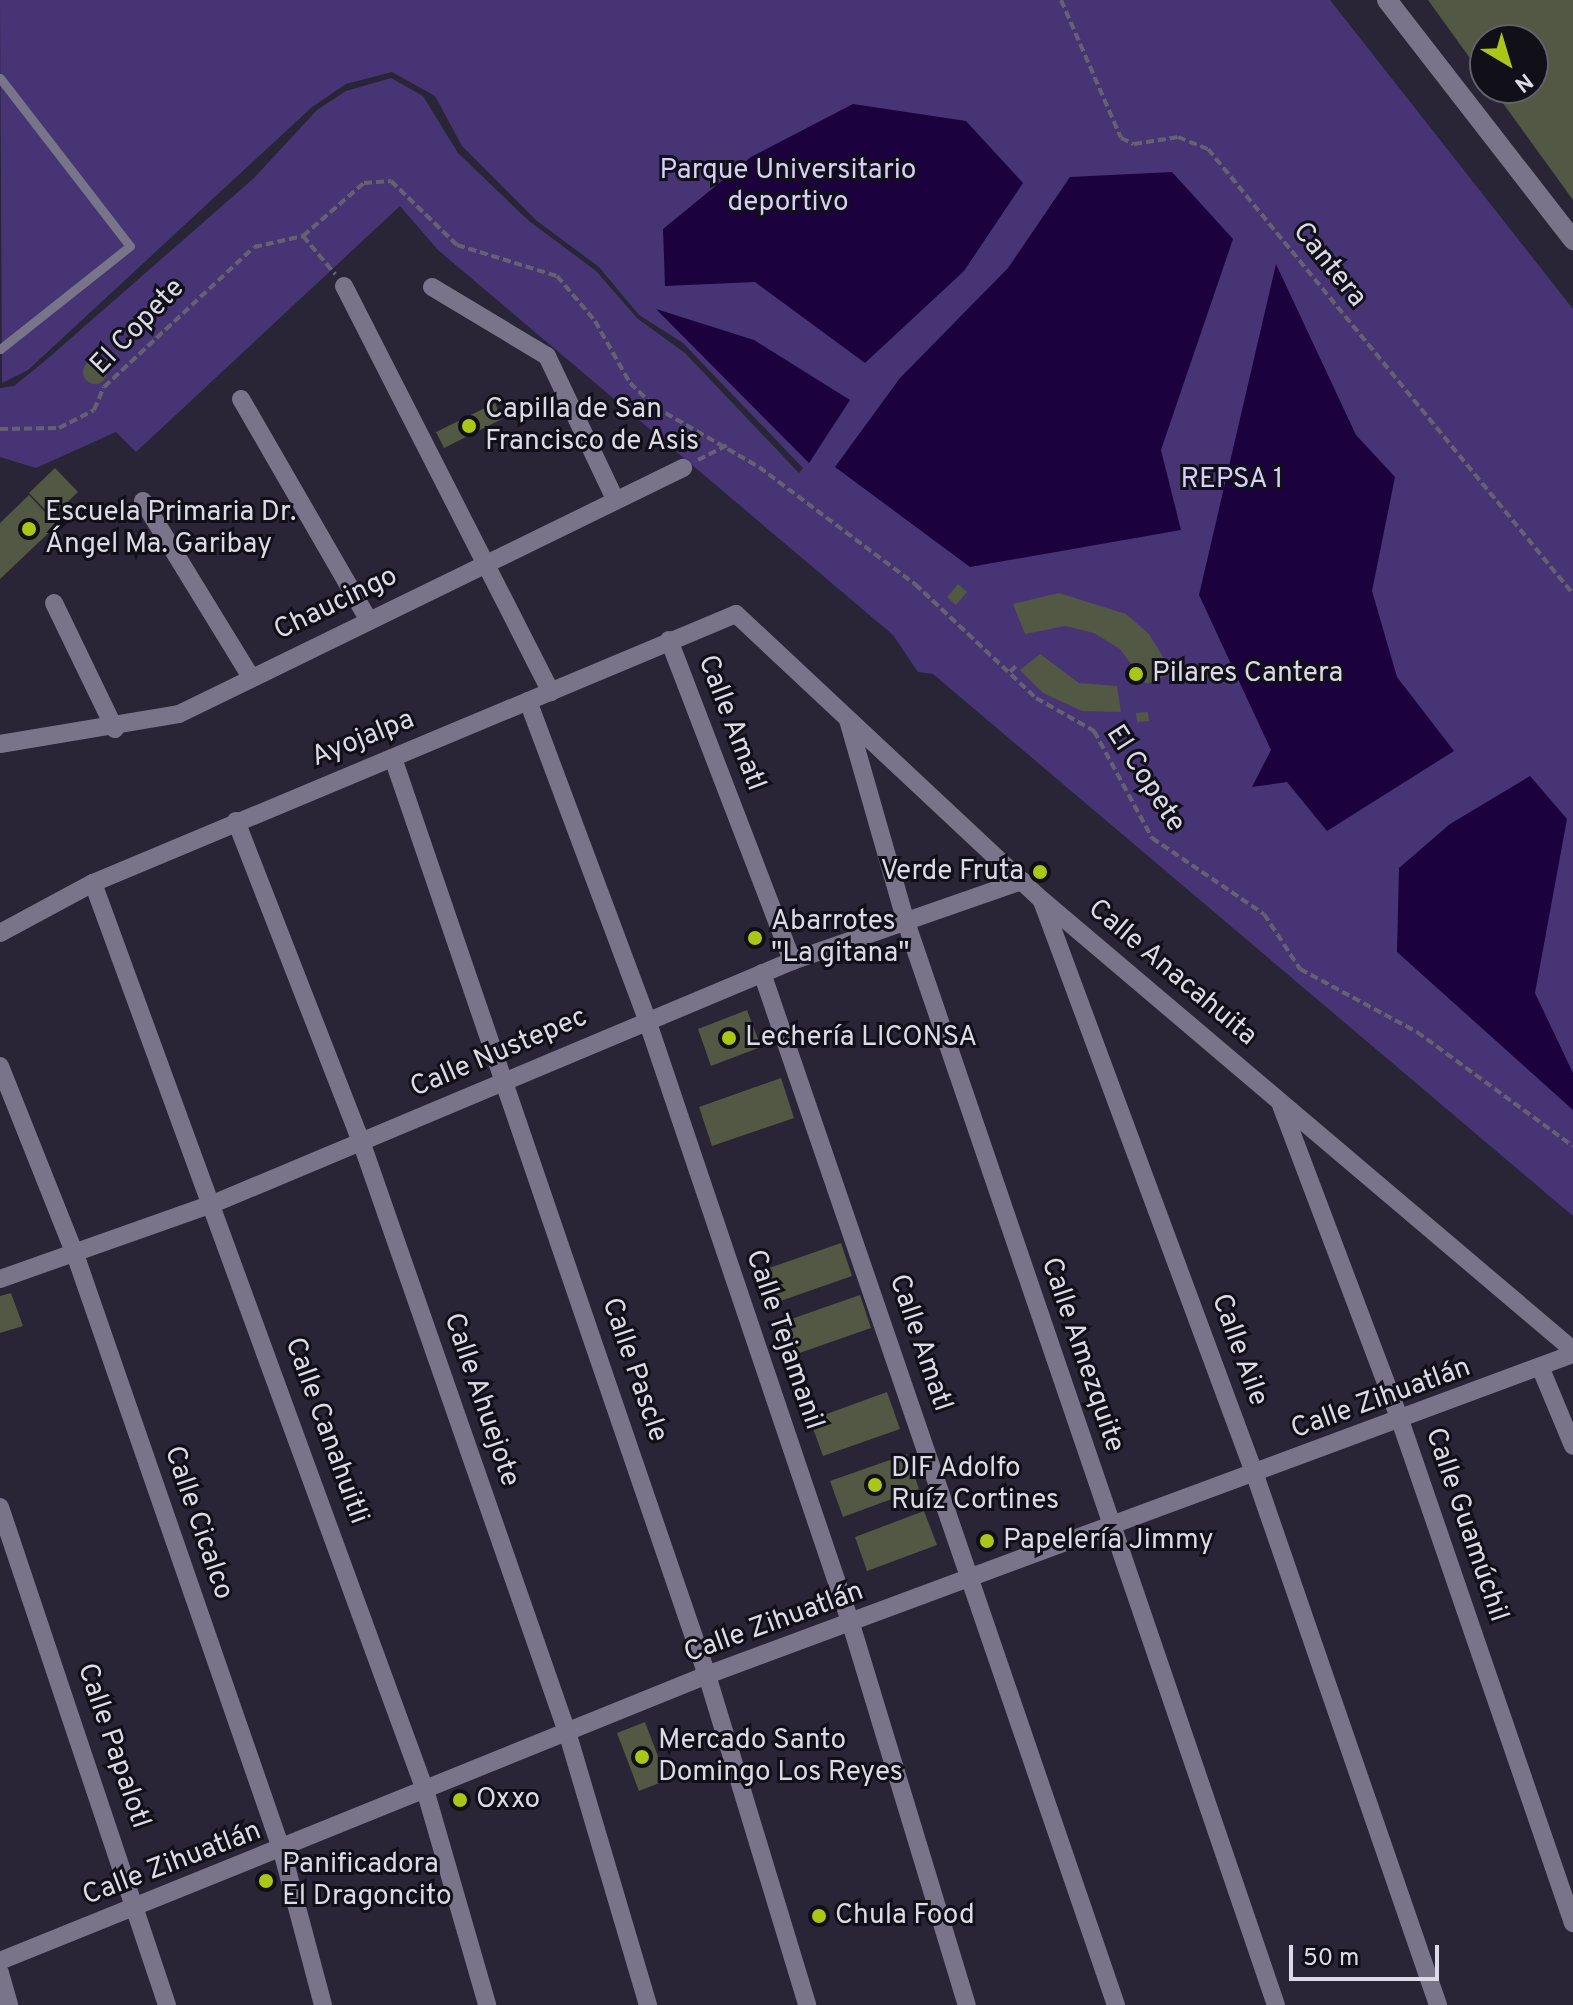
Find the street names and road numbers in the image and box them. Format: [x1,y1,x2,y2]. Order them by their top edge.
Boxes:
street label: Cantera [1285,216,1373,314]
street label: El Copete [84,272,192,382]
street label: Chaucingo [269,560,403,648]
street label: Calle Amatl [690,650,772,796]
street label: Ayojalpa [307,703,419,775]
street label: El Copete [1098,719,1192,839]
street label: Calle Anacahuita [1080,892,1264,1054]
street label: Calle Nustepec [405,1001,593,1105]
street label: Calle Tejamanil [737,1245,831,1435]
street label: Calle Amezquite [1033,1253,1131,1457]
street label: Calle Amatl [881,1270,959,1416]
street label: Calle Aile [1203,1289,1275,1411]
street label: Calle Pascle [594,1294,674,1446]
street label: Calle Ahuejote [435,1308,527,1492]
street label: Calle Canahuitli [277,1333,375,1529]
street label: Calle Zihuatlán [1287,1351,1475,1447]
street label: Calle Guamúchil [1417,1423,1515,1627]
street label: Calle Cicalco [156,1442,240,1604]
street label: Calle Zihuatlán [680,1575,868,1671]
street label: Calle Papalotl [69,1659,157,1833]
street label: Calle Zihuatlán [78,1815,266,1913]

